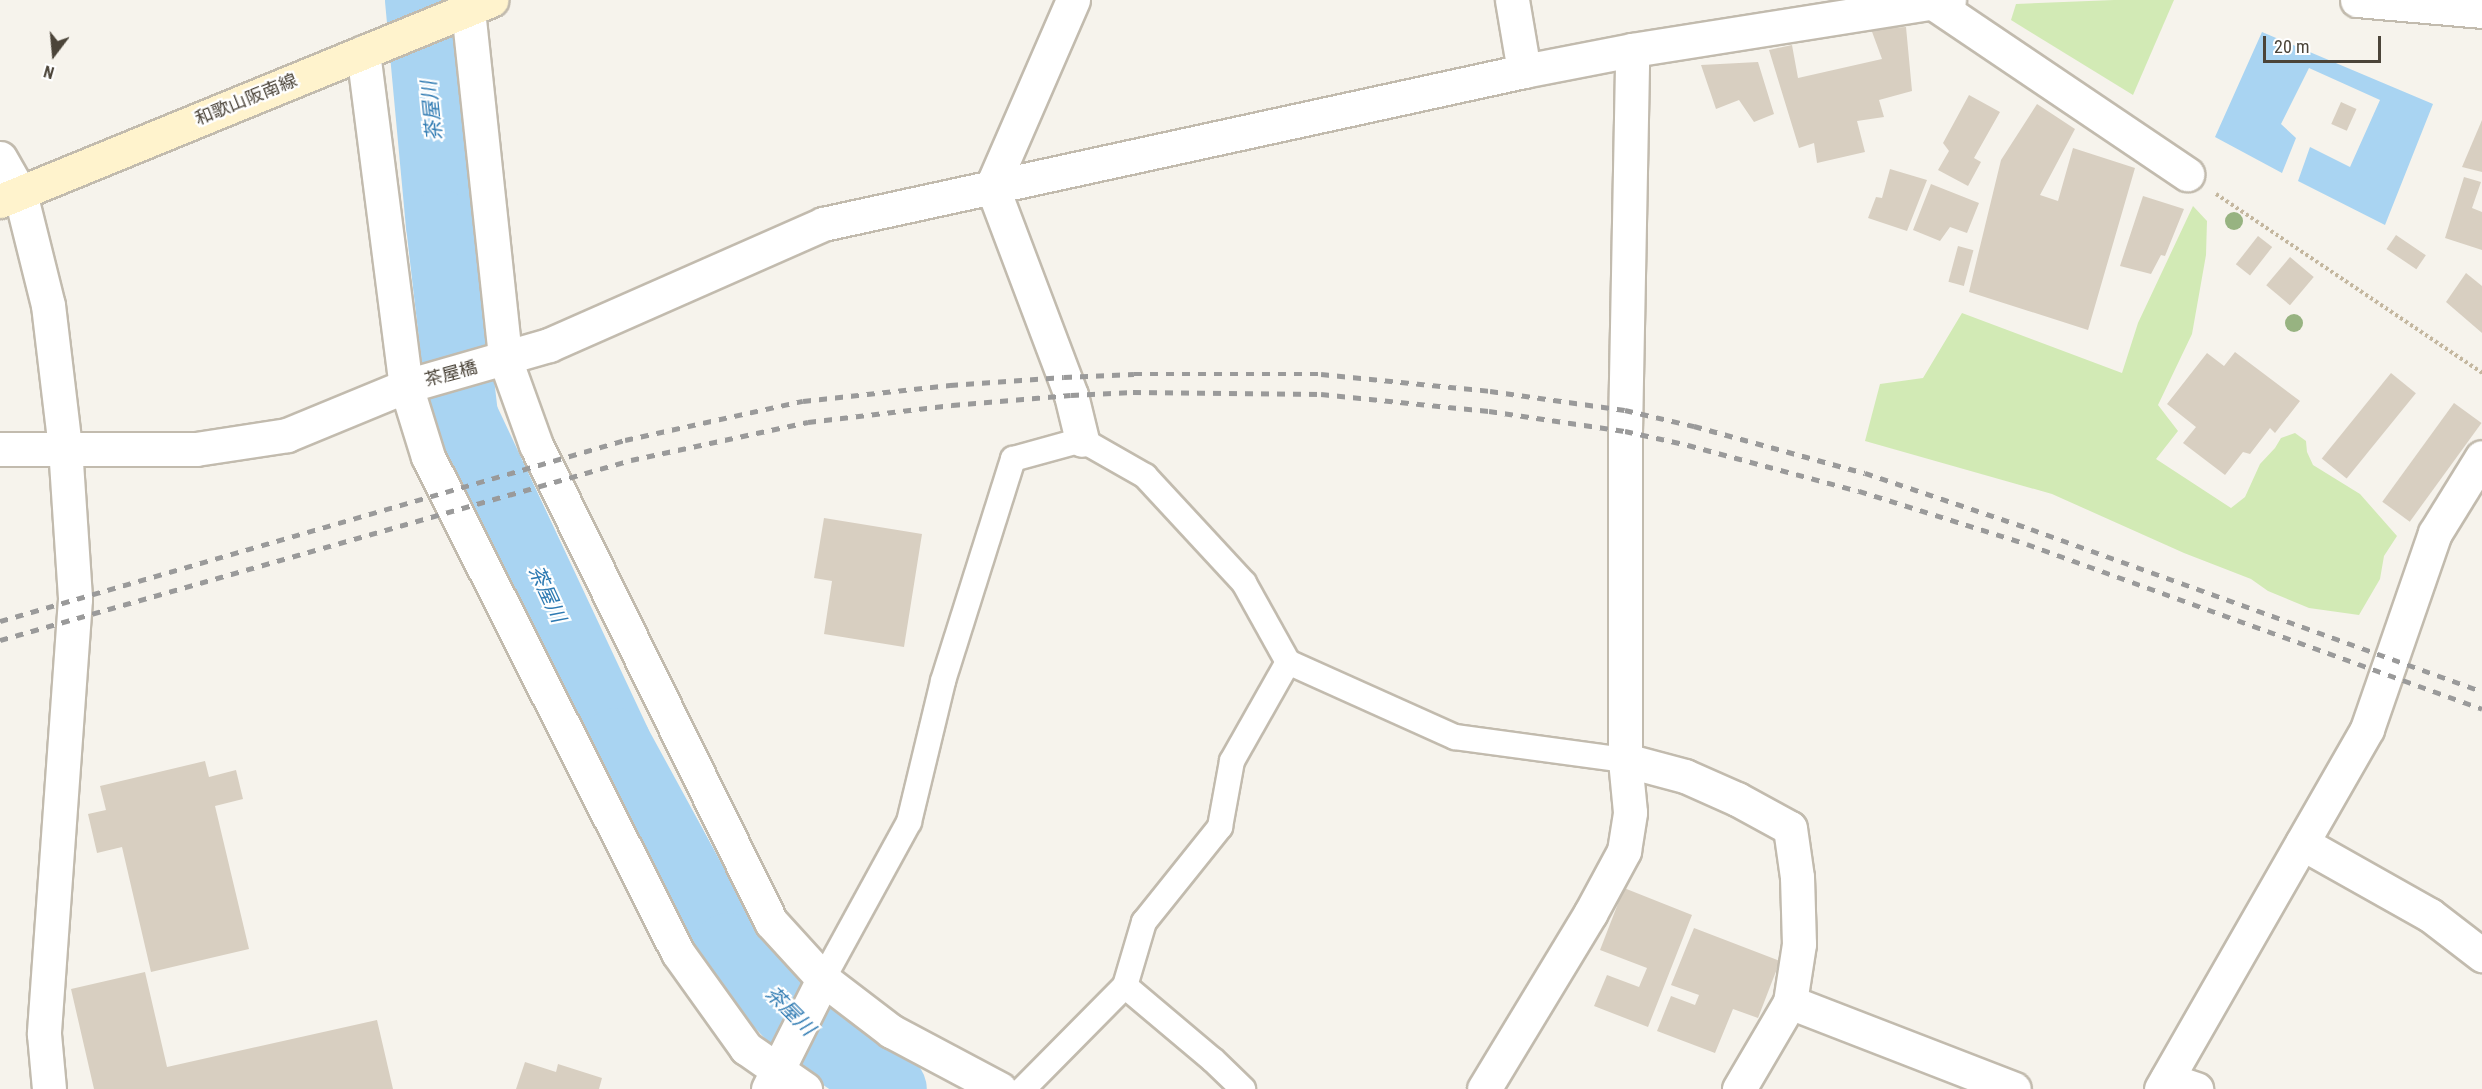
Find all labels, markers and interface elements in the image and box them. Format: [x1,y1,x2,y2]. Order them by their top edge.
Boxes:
north arrow [24,24,84,84]
scale bar [2266,24,2384,62]
text: 20 m [2274,36,2309,57]
text: N [42,61,56,82]
street label: 和歌山阪南線 [192,70,300,130]
water label: 茶屋川 [417,80,447,142]
street label: 茶屋橋 [422,357,480,391]
water label: 茶屋川 [523,562,571,626]
water label: 茶屋川 [760,981,820,1041]

